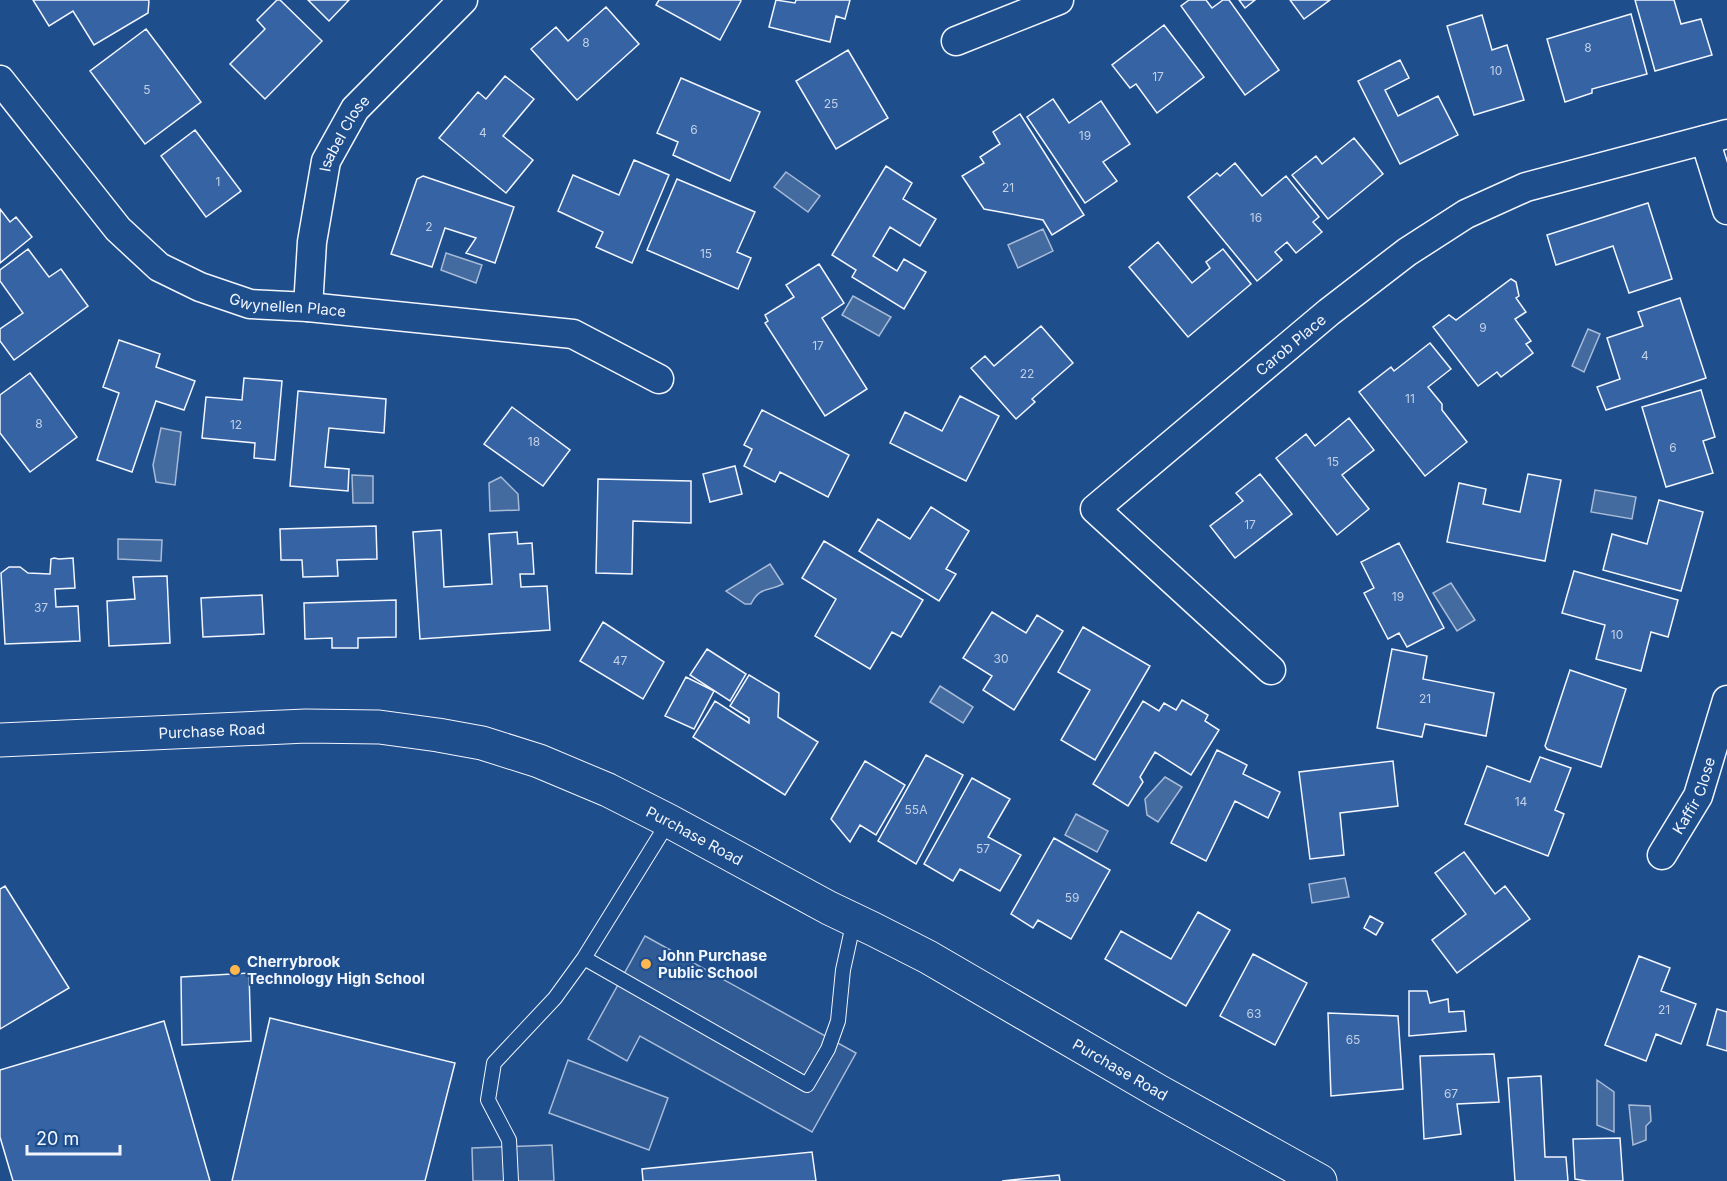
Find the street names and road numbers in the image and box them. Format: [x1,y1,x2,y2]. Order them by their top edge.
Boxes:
street label: Isabel Close [315,91,373,173]
street label: Gwynellen Place [227,288,347,320]
street label: Carob Place [1251,309,1330,380]
street label: Purchase Road [158,718,266,742]
street label: Kaffir Close [1668,755,1719,837]
street label: Purchase Road [643,802,746,869]
street label: Purchase Road [1070,1034,1171,1104]

